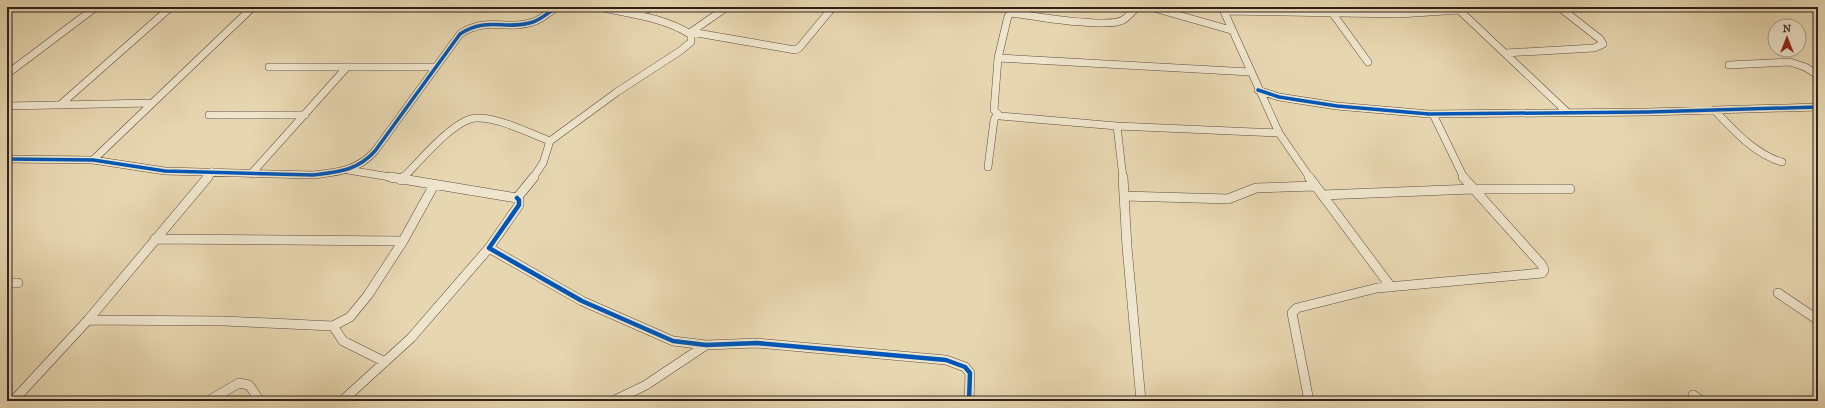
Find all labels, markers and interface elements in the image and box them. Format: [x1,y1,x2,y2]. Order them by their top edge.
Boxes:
north arrow [1767,18,1807,58]
text: N [1783,22,1792,35]

